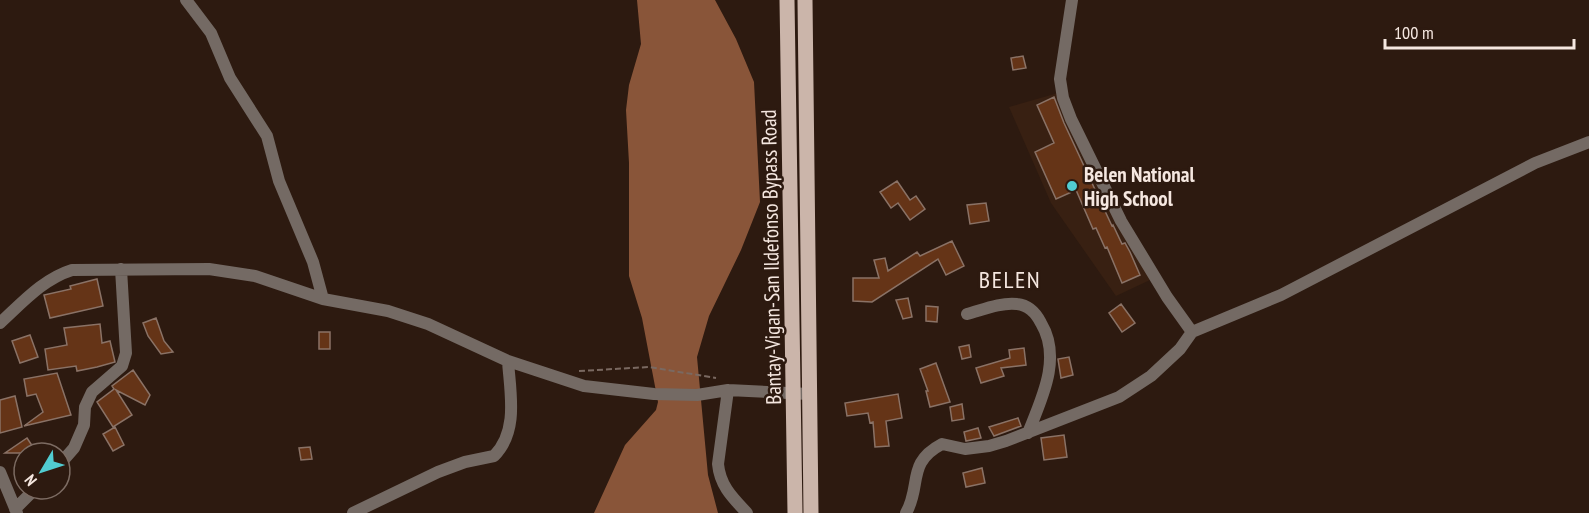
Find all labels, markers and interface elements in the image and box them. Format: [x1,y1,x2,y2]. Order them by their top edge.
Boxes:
scale bar [1385,12,1574,50]
text: 100 m [1394,21,1434,44]
street label: Bantay-Vigan-San Ildefonso Bypass Road [755,109,787,405]
place label: Belen National High School [1084,161,1195,212]
marker: Belen National High School [1065,179,1079,193]
district label: BELEN [979,264,1041,295]
north arrow [12,441,72,501]
text: N [20,471,41,490]

